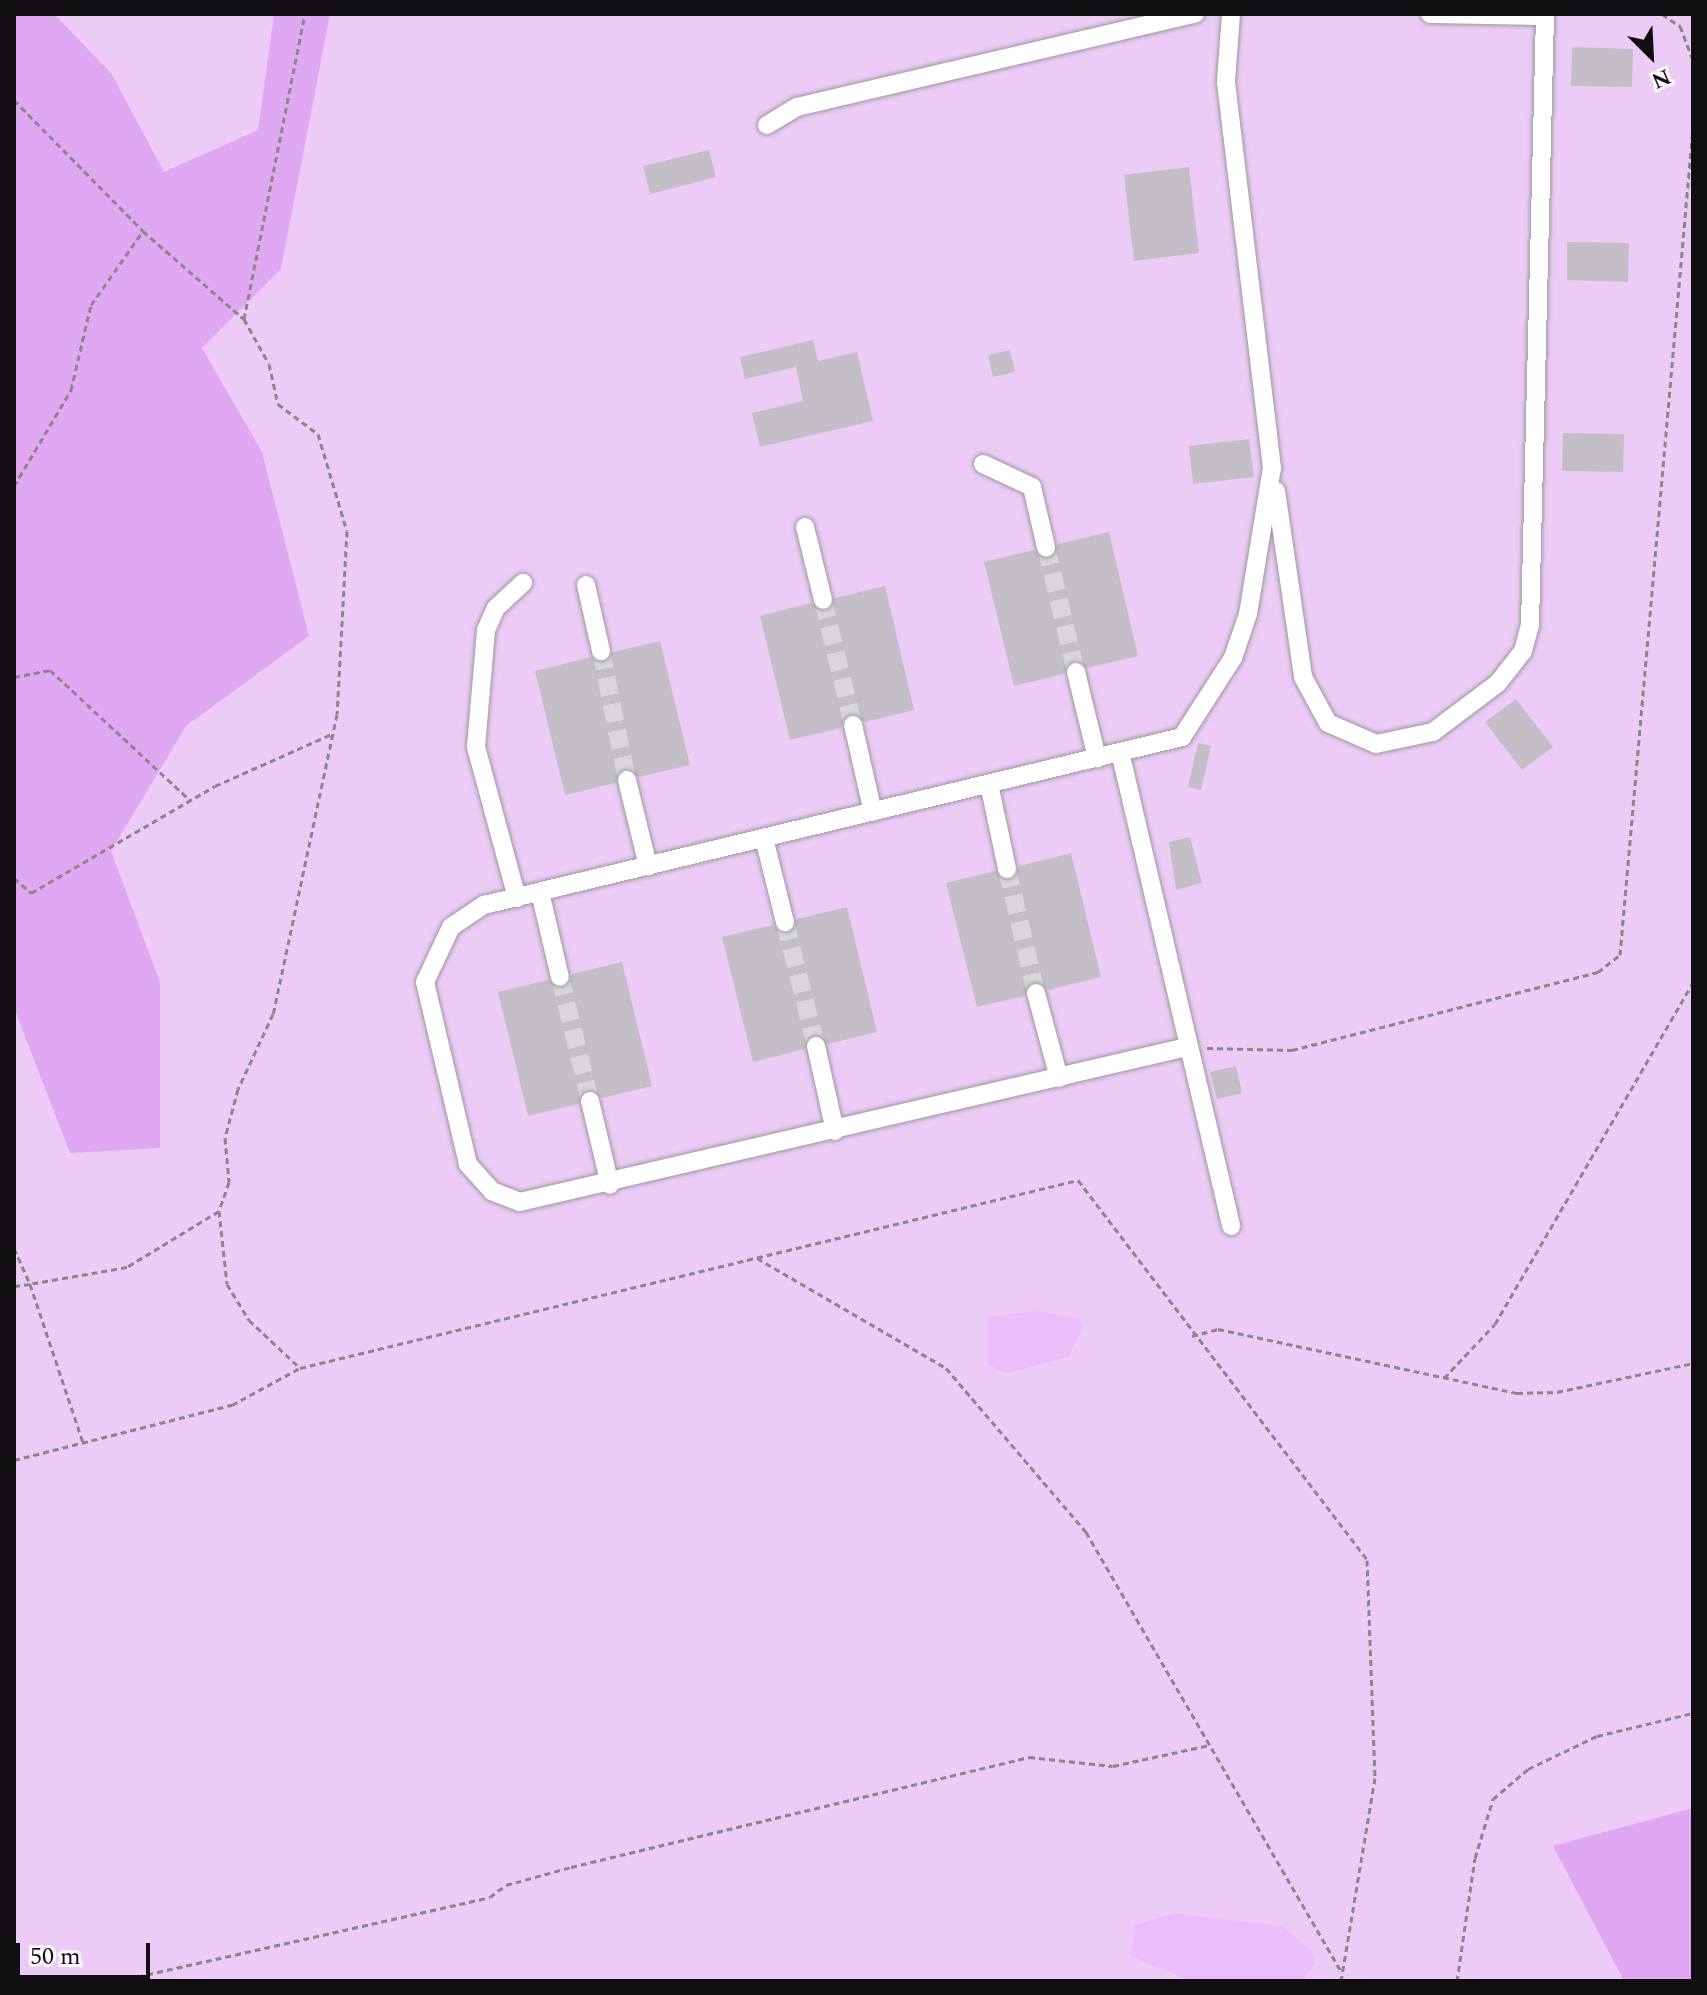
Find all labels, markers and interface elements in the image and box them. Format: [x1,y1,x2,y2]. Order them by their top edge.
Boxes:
north arrow [1611,16,1691,96]
text: N [1646,60,1676,97]
scale bar [20,1927,154,1977]
text: 50 m [30,1939,81,1975]

